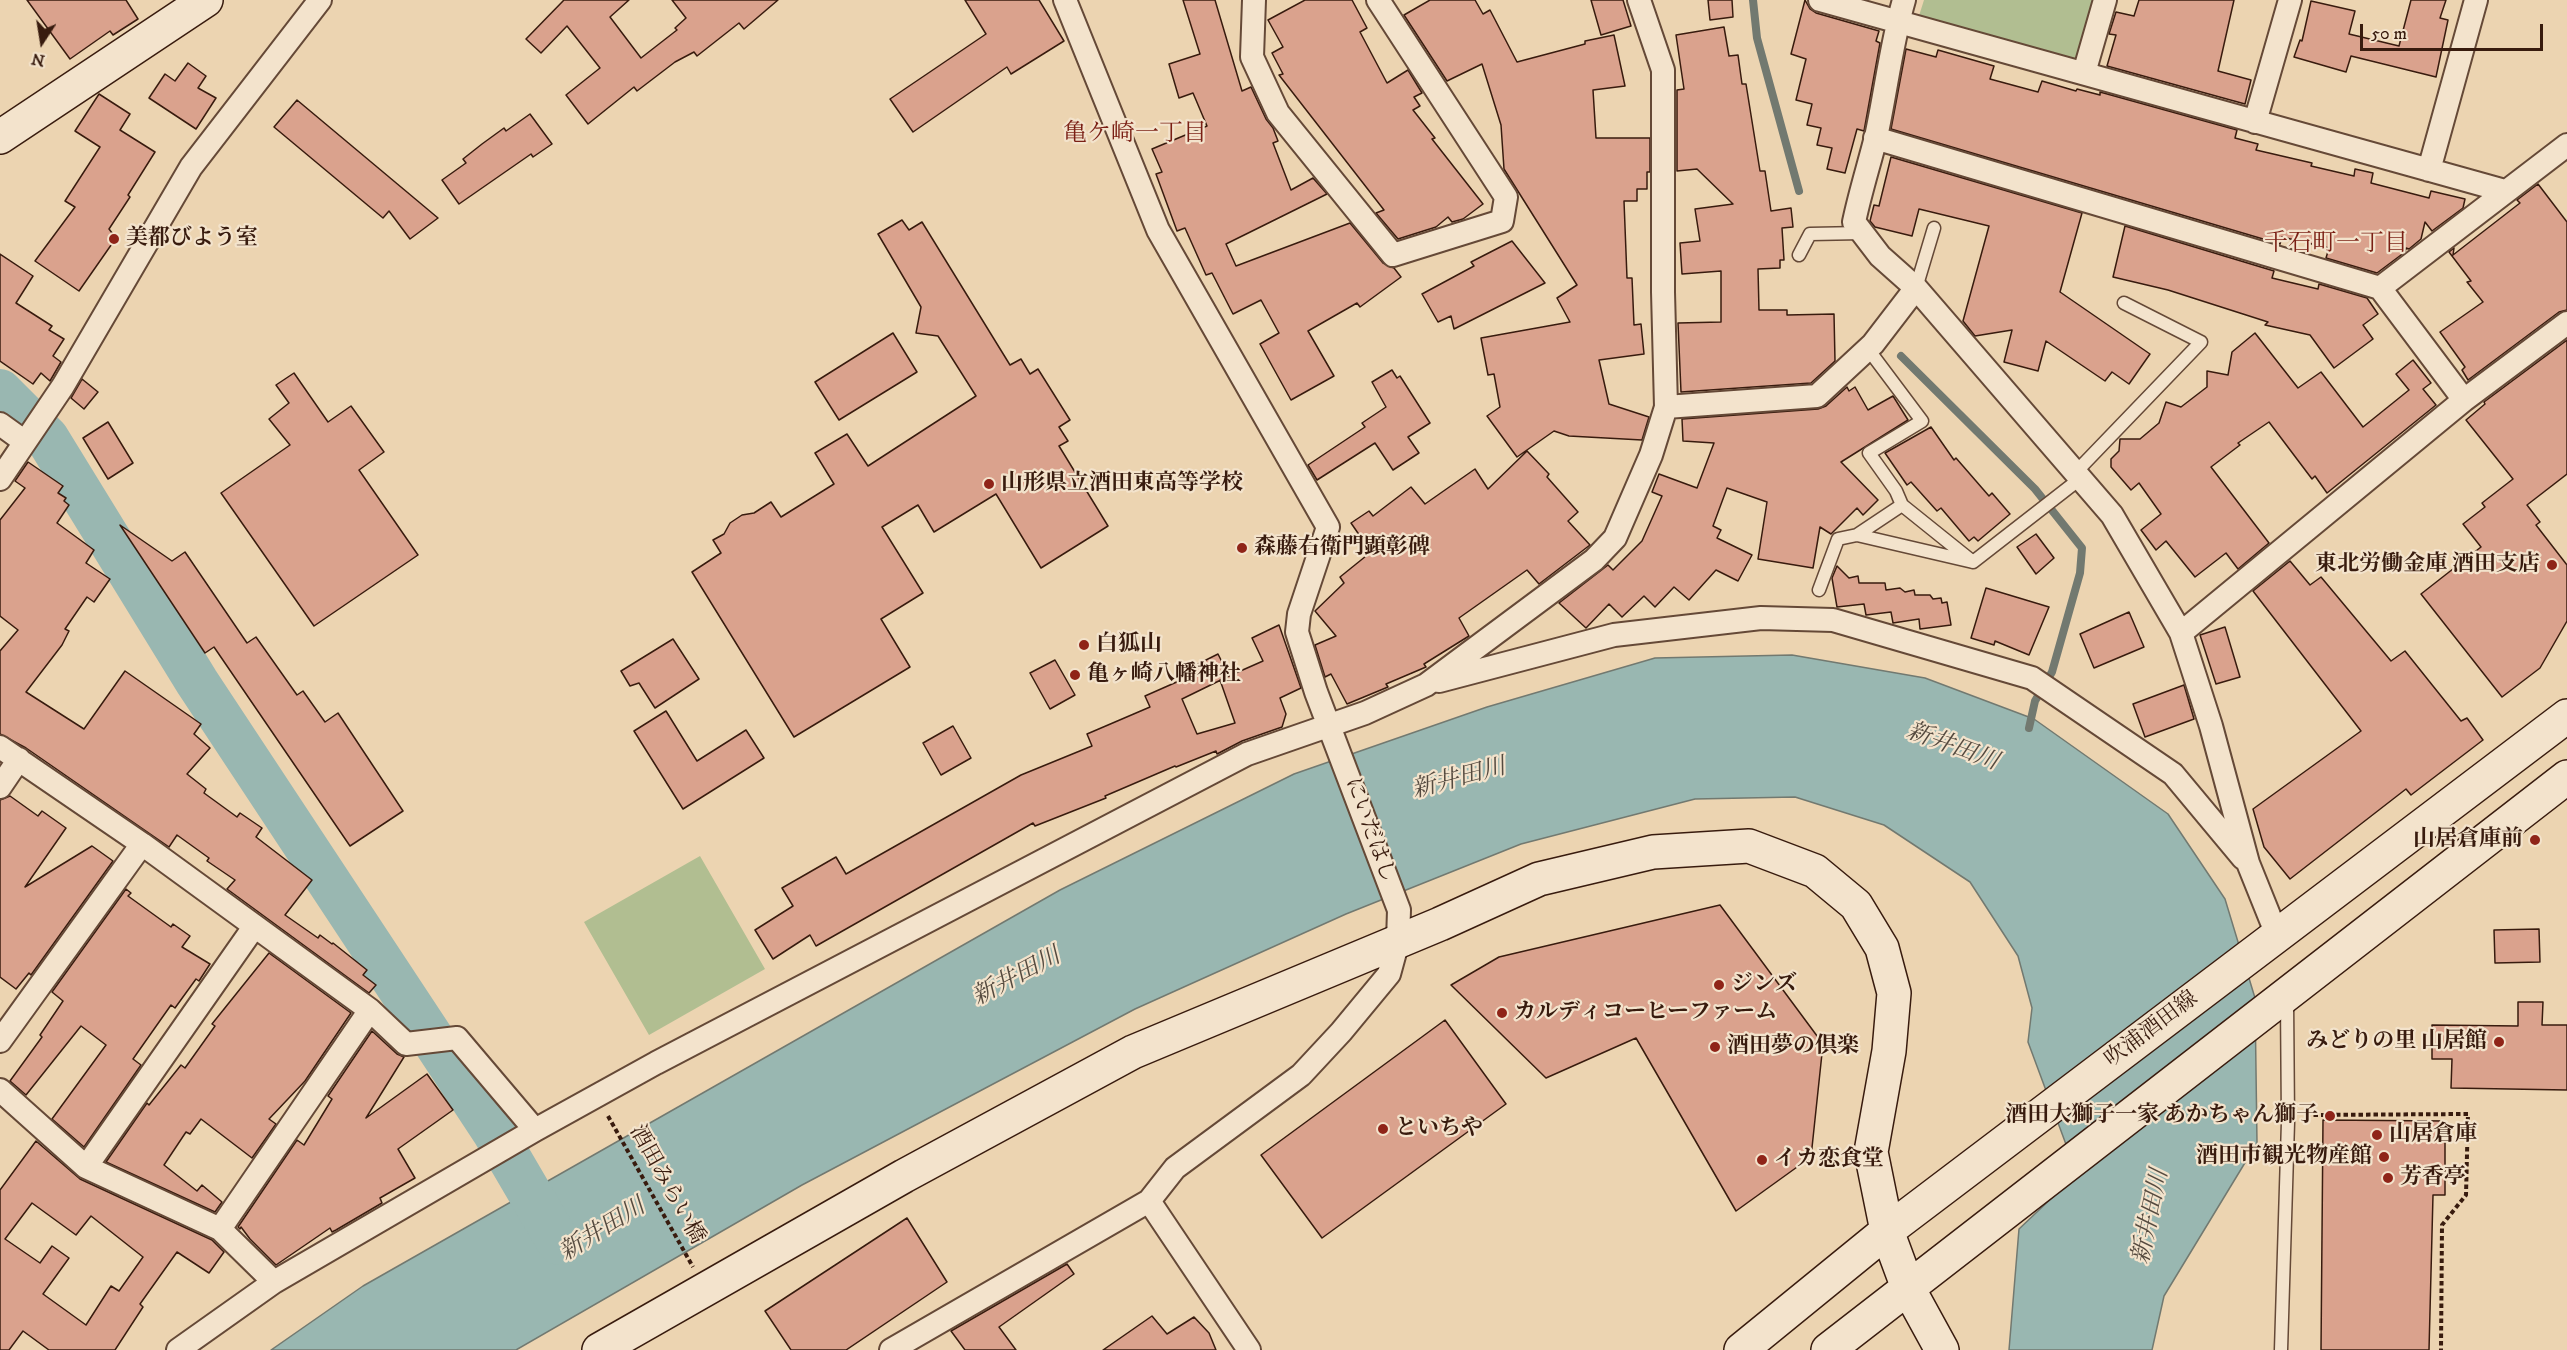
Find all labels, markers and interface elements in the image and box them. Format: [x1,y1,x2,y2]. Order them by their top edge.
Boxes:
north arrow [12,12,72,72]
scale bar [2363,12,2546,50]
text: 50 m [2371,23,2407,45]
text: N [30,48,47,71]
district label: 亀ケ崎一丁目 [1063,121,1207,149]
place label: 美都びよう室 [126,226,258,252]
district label: 千石町一丁目 [2264,231,2408,259]
marker: 美都びよう室 [107,232,121,246]
place label: 山形県立酒田東高等学校 [1001,471,1243,497]
marker: 山形県立酒田東高等学校 [982,477,996,491]
place label: 森藤右衛門顕彰碑 [1254,535,1430,561]
marker: 森藤右衛門顕彰碑 [1235,541,1249,555]
place label: 東北労働金庫 酒田支店 [2315,552,2540,578]
marker: 東北労働金庫 酒田支店 [2545,558,2559,572]
place label: 白狐山 [1096,632,1162,658]
marker: 白狐山 [1077,638,1091,652]
place label: 亀ヶ崎八幡神社 [1087,662,1241,688]
marker: 亀ヶ崎八幡神社 [1068,668,1082,682]
water label: 新井田川 [1902,718,2002,778]
water label: 新井田川 [1409,754,1509,806]
street label: にいだはし [1338,774,1400,886]
place label: 山居倉庫前 [2413,827,2523,853]
marker: 山居倉庫前 [2528,833,2542,847]
water label: 新井田川 [968,943,1066,1013]
place label: ジンズ [1731,972,1797,998]
marker: ジンズ [1712,978,1726,992]
street label: 吹浦酒田線 [2100,986,2204,1074]
place label: カルディコーヒーファーム [1514,1000,1777,1026]
marker: カルディコーヒーファーム [1495,1006,1509,1020]
place label: みどりの里 山居館 [2306,1029,2487,1055]
place label: 酒田夢の倶楽 [1727,1034,1859,1060]
marker: みどりの里 山居館 [2492,1035,2506,1049]
marker: 酒田夢の倶楽 [1708,1040,1722,1054]
place label: 酒田大獅子一家 あかちゃん獅子 [2005,1103,2318,1129]
marker: 酒田大獅子一家 あかちゃん獅子 [2323,1109,2337,1123]
place label: といちや [1395,1116,1483,1142]
street label: 酒田みらい橋 [622,1121,710,1249]
marker: といちや [1376,1122,1390,1136]
place label: 山居倉庫 [2389,1122,2477,1148]
marker: 山居倉庫 [2370,1128,2384,1142]
place label: 酒田市観光物産館 [2196,1144,2372,1170]
place label: イカ恋食堂 [1774,1147,1884,1173]
marker: 酒田市観光物産館 [2377,1150,2391,1164]
marker: イカ恋食堂 [1755,1153,1769,1167]
place label: 芳香亭 [2400,1165,2466,1191]
water label: 新井田川 [2128,1167,2176,1267]
marker: 芳香亭 [2381,1171,2395,1185]
water label: 新井田川 [555,1193,651,1269]

